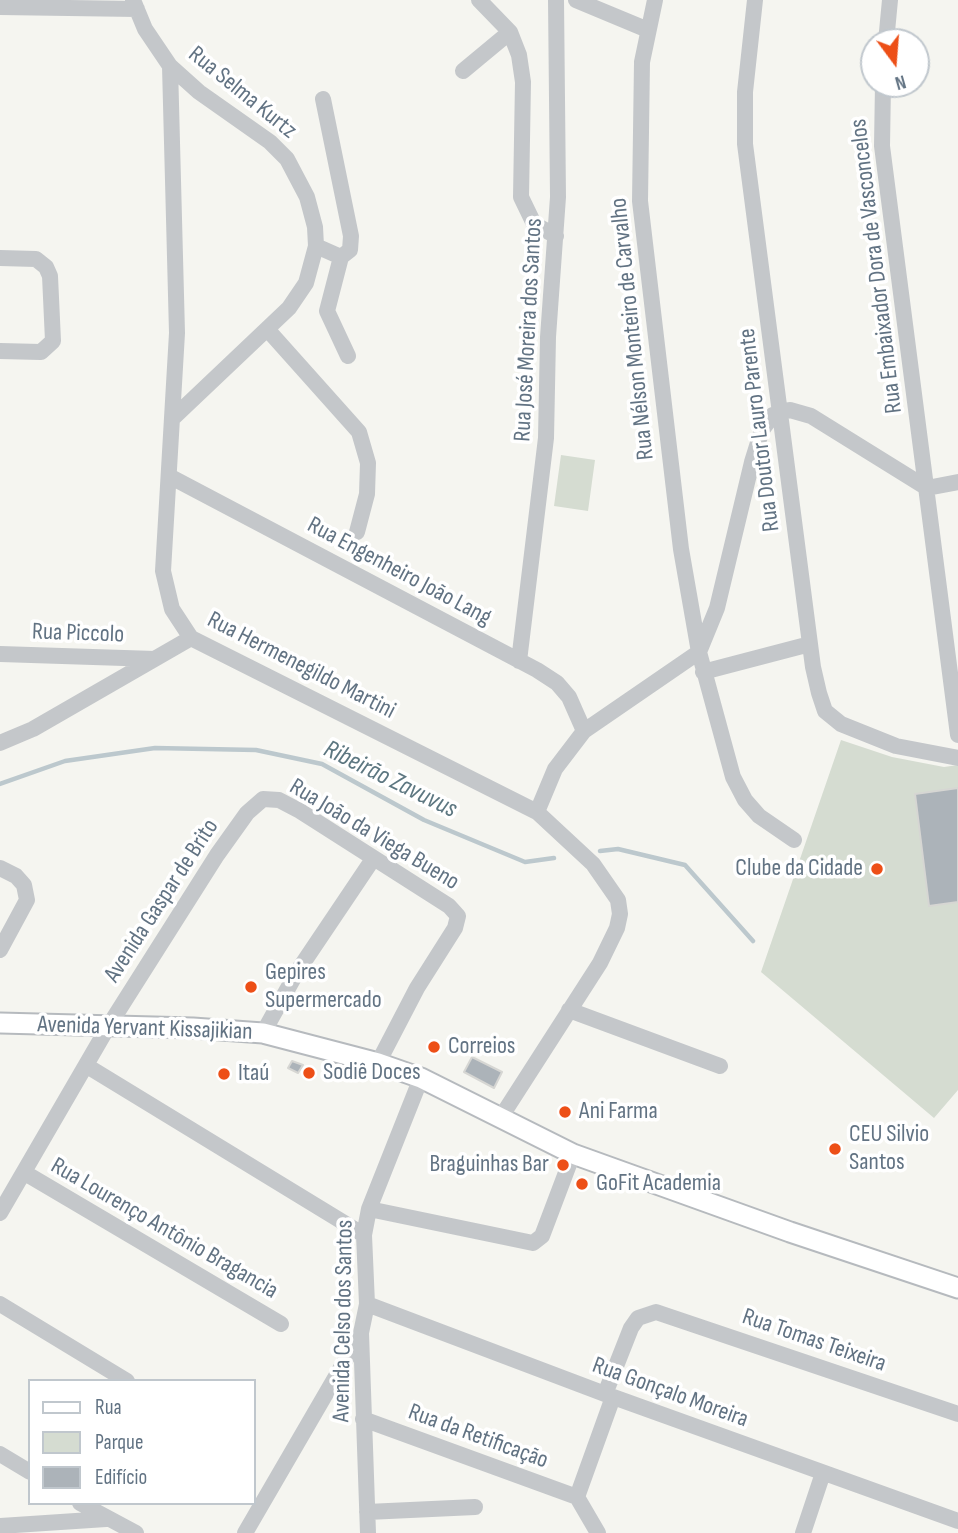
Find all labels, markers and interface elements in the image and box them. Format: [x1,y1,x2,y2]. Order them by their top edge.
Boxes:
north arrow [860,28,930,98]
street label: Rua Selma Kurtz [182,41,302,145]
text: N [892,69,908,94]
street label: Rua Embaixador Dora de Vasconcelos [845,117,909,415]
street label: Rua Nélson Monteiro de Carvalho [605,197,661,461]
street label: Rua José Moreira dos Santos [509,218,549,442]
street label: Rua Doutor Lauro Parente [733,327,787,533]
street label: Rua Engenheiro João Lang [302,511,496,633]
street label: Rua Hermenegildo Martini [202,606,400,726]
street label: Rua Piccolo [31,618,125,650]
water label: Ribeirão Zavuvus [318,734,462,826]
street label: Rua João da Viega Bueno [284,773,464,897]
street label: Avenida Gaspar de Brito [99,814,225,988]
place label: Clube da Cidade [735,855,863,883]
marker: Clube da Cidade [869,861,885,877]
place label: Gepires Supermercado [265,959,382,1015]
marker: Gepires Supermercado [243,979,259,995]
street label: Avenida Yervant Kissajikian [37,1011,253,1047]
place label: Correios [448,1033,515,1061]
marker: Correios [426,1039,442,1055]
place label: Sodiê Doces [323,1059,421,1087]
place label: Itaú [238,1060,269,1088]
marker: Sodiê Doces [301,1065,317,1081]
marker: Itaú [216,1066,232,1082]
place label: Ani Farma [579,1098,658,1126]
marker: Ani Farma [557,1104,573,1120]
place label: CEU Silvio Santos [849,1121,929,1177]
marker: CEU Silvio Santos [827,1141,843,1157]
place label: Braguinhas Bar [429,1151,549,1179]
street label: Rua Lourenço Antônio Bragancia [45,1152,283,1306]
marker: Braguinhas Bar [555,1157,571,1173]
place label: GoFit Academia [596,1170,721,1198]
marker: GoFit Academia [574,1176,590,1192]
street label: Avenida Celso dos Santos [328,1220,360,1422]
street label: Rua Tomas Teixeira [738,1303,890,1379]
street label: Rua Gonçalo Moreira [588,1351,752,1435]
legend [28,1379,256,1505]
text: Rua [95,1395,122,1420]
street label: Rua da Retificação [404,1398,552,1476]
text: Parque [95,1430,143,1455]
text: Edifício [95,1465,147,1490]

